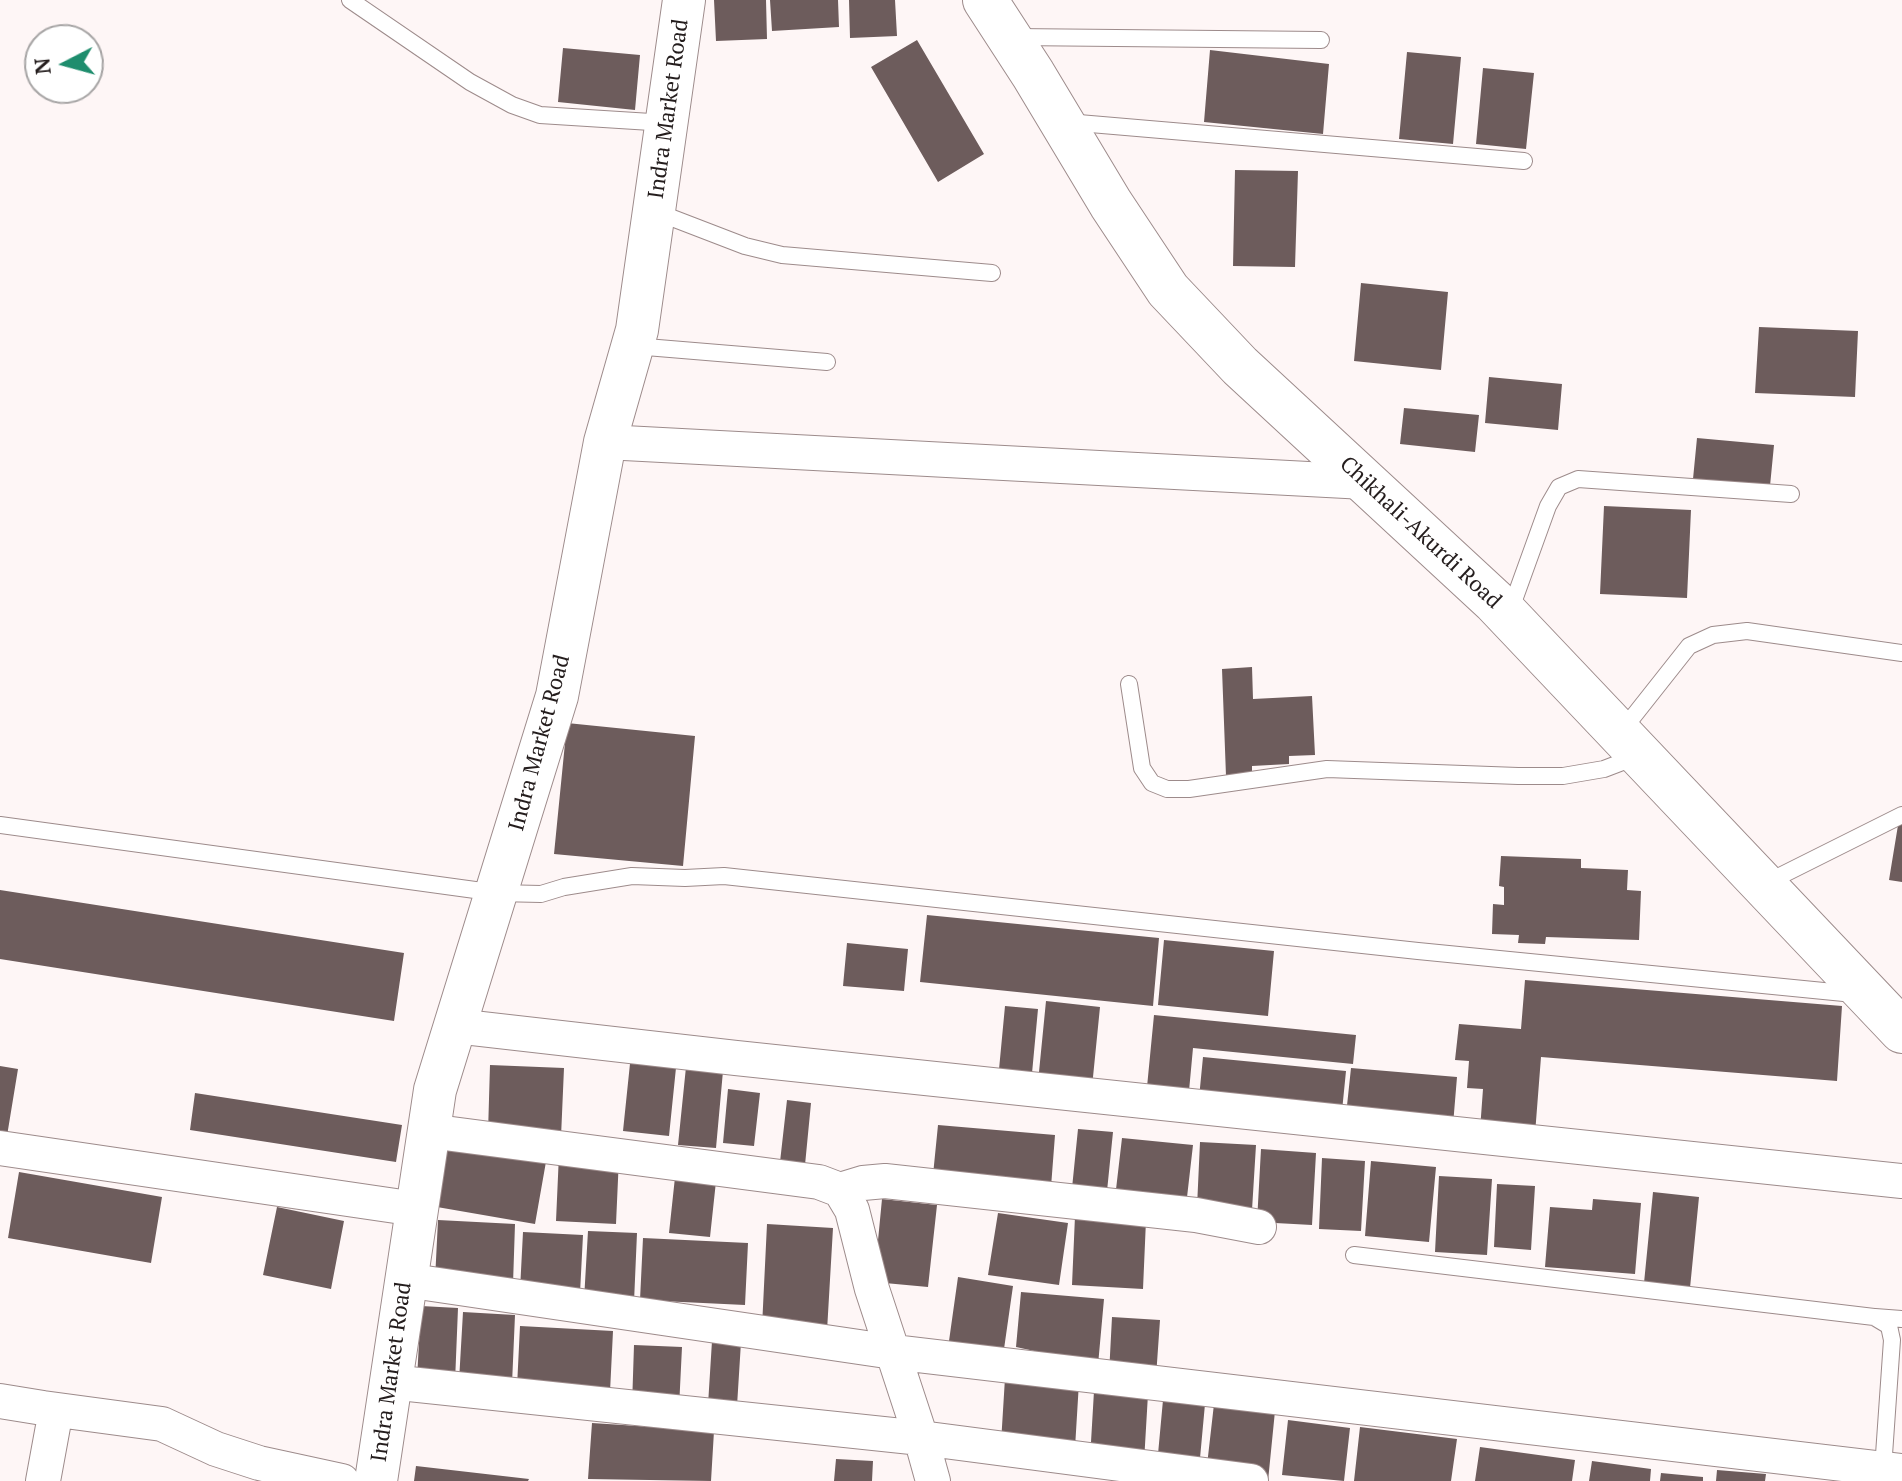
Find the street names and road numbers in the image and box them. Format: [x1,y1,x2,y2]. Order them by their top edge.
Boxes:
street label: Indra Market Road [643,17,695,201]
street label: Chikhali-Akurdi Road [1334,451,1506,615]
street label: Indra Market Road [504,652,576,834]
street label: Indra Market Road [366,1280,418,1464]

